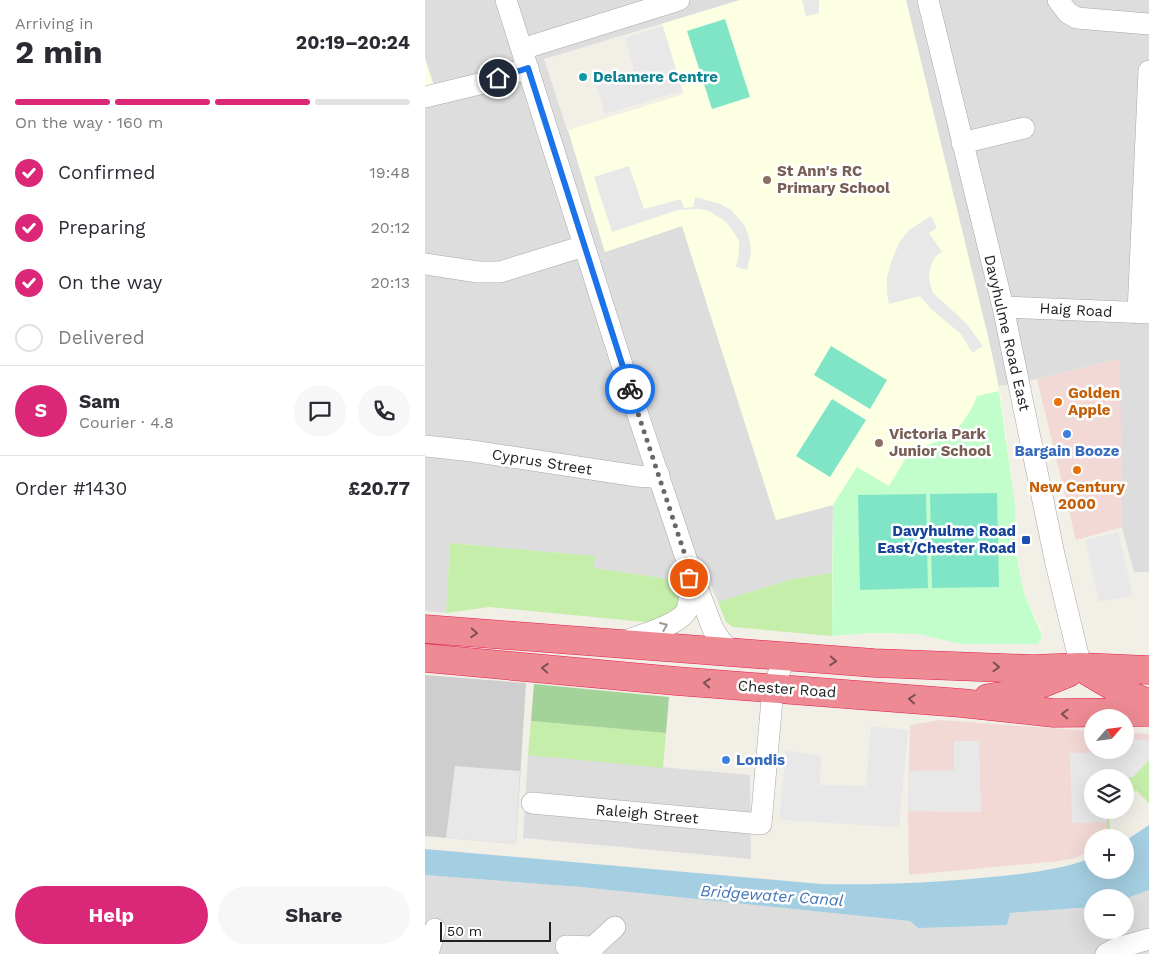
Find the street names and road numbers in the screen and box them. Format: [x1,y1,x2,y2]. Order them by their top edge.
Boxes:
street label: Davyhulme Road East [980,253,1034,414]
street label: Haig Road [1039,299,1113,321]
street label: Cyprus Street [491,445,594,479]
street label: Chester Road [737,677,837,701]
street label: Raleigh Street [595,801,700,828]

